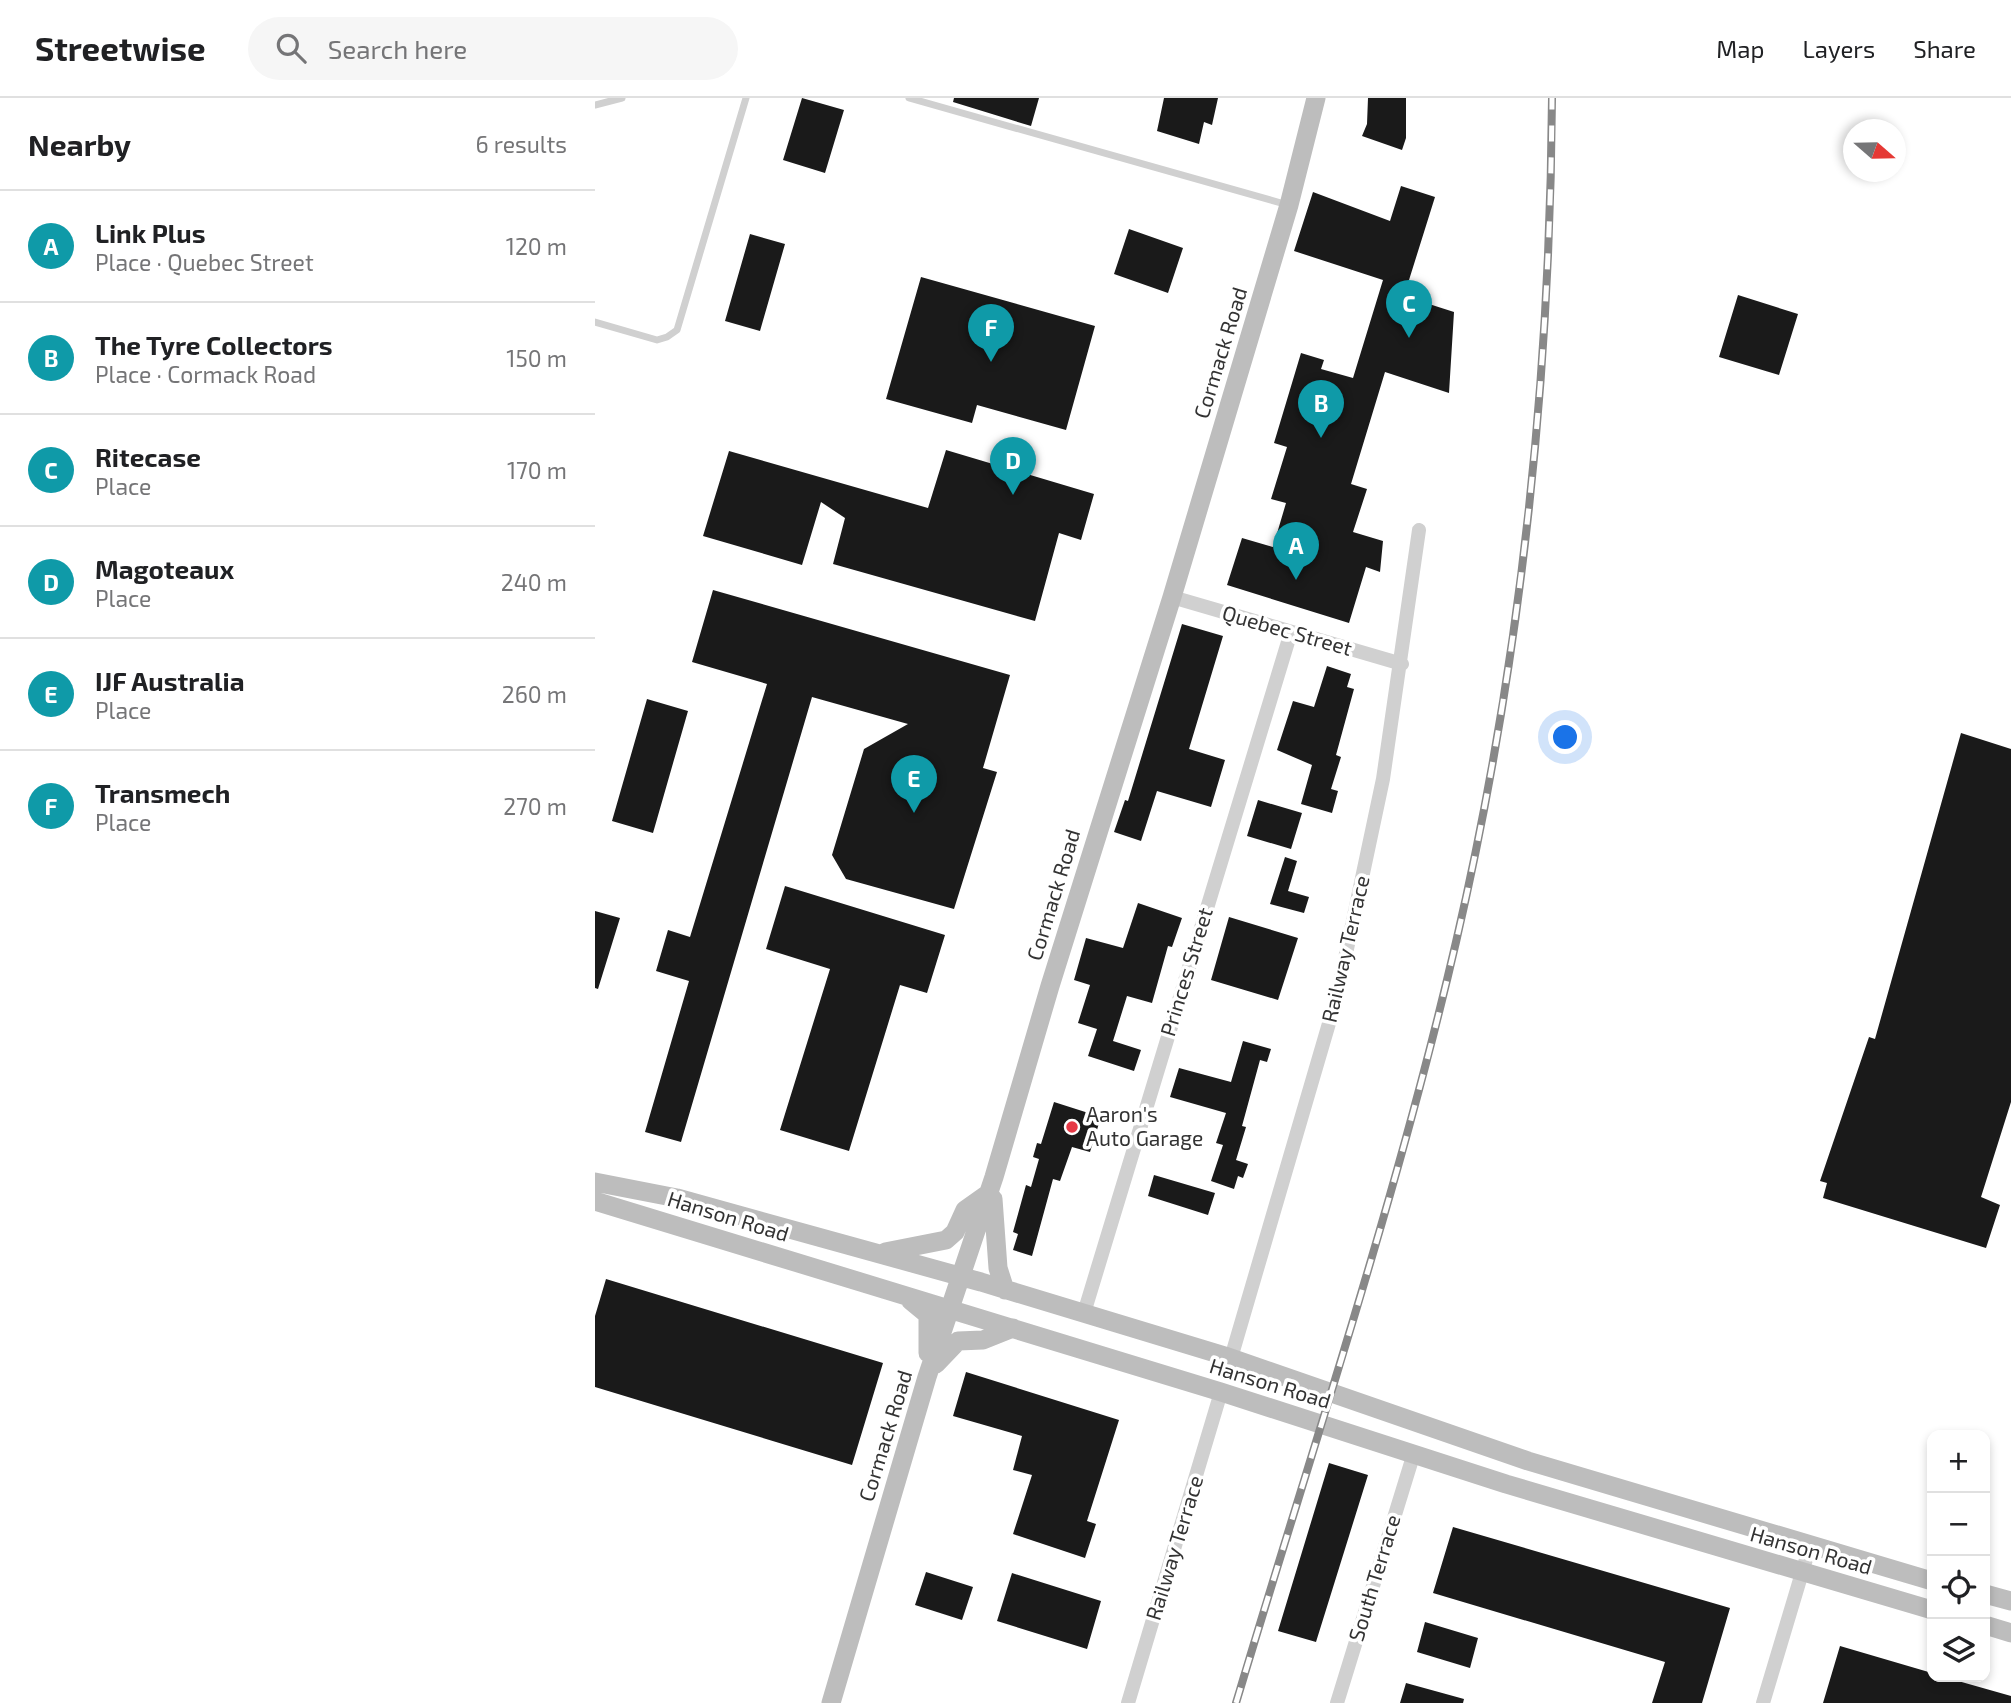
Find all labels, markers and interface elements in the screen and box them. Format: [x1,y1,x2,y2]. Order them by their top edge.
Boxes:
search box [248,17,738,80]
text: Streetwise [35,28,206,68]
icon: search [272,29,310,67]
text: Search here [328,33,467,64]
text: Map [1716,34,1764,63]
text: Layers [1802,34,1875,63]
text: Share [1913,34,1976,63]
north arrow [1843,119,1906,182]
text: Nearby [28,126,131,162]
text: 6 results [476,130,567,158]
text: Link Plus [95,217,206,248]
text: A [43,232,59,260]
text: 120 m [506,232,567,260]
text: Place · Quebec Street [95,248,314,276]
pin: C [1386,280,1432,338]
street label: Cormack Road [1188,284,1251,421]
pin: F [968,304,1014,362]
text: The Tyre Collectors [95,329,333,360]
text: B [44,344,58,372]
text: 150 m [506,344,567,372]
text: Place · Cormack Road [95,360,316,388]
pin: B [1298,380,1344,438]
pin: D [990,437,1036,495]
text: Ritecase [95,441,201,472]
text: C [44,456,58,484]
text: 170 m [507,456,567,484]
text: Place [95,472,151,500]
pin: A [1273,522,1319,580]
text: Magoteaux [95,553,234,584]
text: D [43,568,59,596]
text: 240 m [501,568,567,596]
text: Place [95,584,151,612]
street label: Quebec Street [1219,599,1355,661]
text: IJF Australia [95,665,245,696]
text: E [44,680,58,708]
text: 260 m [502,680,567,708]
text: Place [95,696,151,724]
your location [1548,720,1582,754]
pin: E [891,755,937,813]
text: Transmech [95,777,230,808]
text: F [45,792,57,820]
text: 270 m [503,792,567,820]
text: Place [95,808,151,836]
street label: Cormack Road [1021,826,1084,963]
street label: Railway Terrace [1315,873,1374,1025]
street label: Princes Street [1154,904,1217,1039]
place label: Aaron's Auto Garage [1086,1101,1203,1150]
marker: Aaron's Auto Garage [1064,1119,1080,1135]
street label: Hanson Road [665,1185,792,1246]
street label: Hanson Road [1207,1352,1334,1413]
street label: Cormack Road [853,1367,916,1504]
map controls [1927,1430,1990,1682]
button: + [1927,1430,1990,1493]
street label: Railway Terrace [1140,1472,1207,1623]
button: − [1927,1493,1990,1556]
street label: South Terrace [1342,1511,1405,1644]
street label: Hanson Road [1748,1520,1875,1579]
button: locate [1927,1556,1990,1619]
button: layers [1927,1619,1990,1682]

